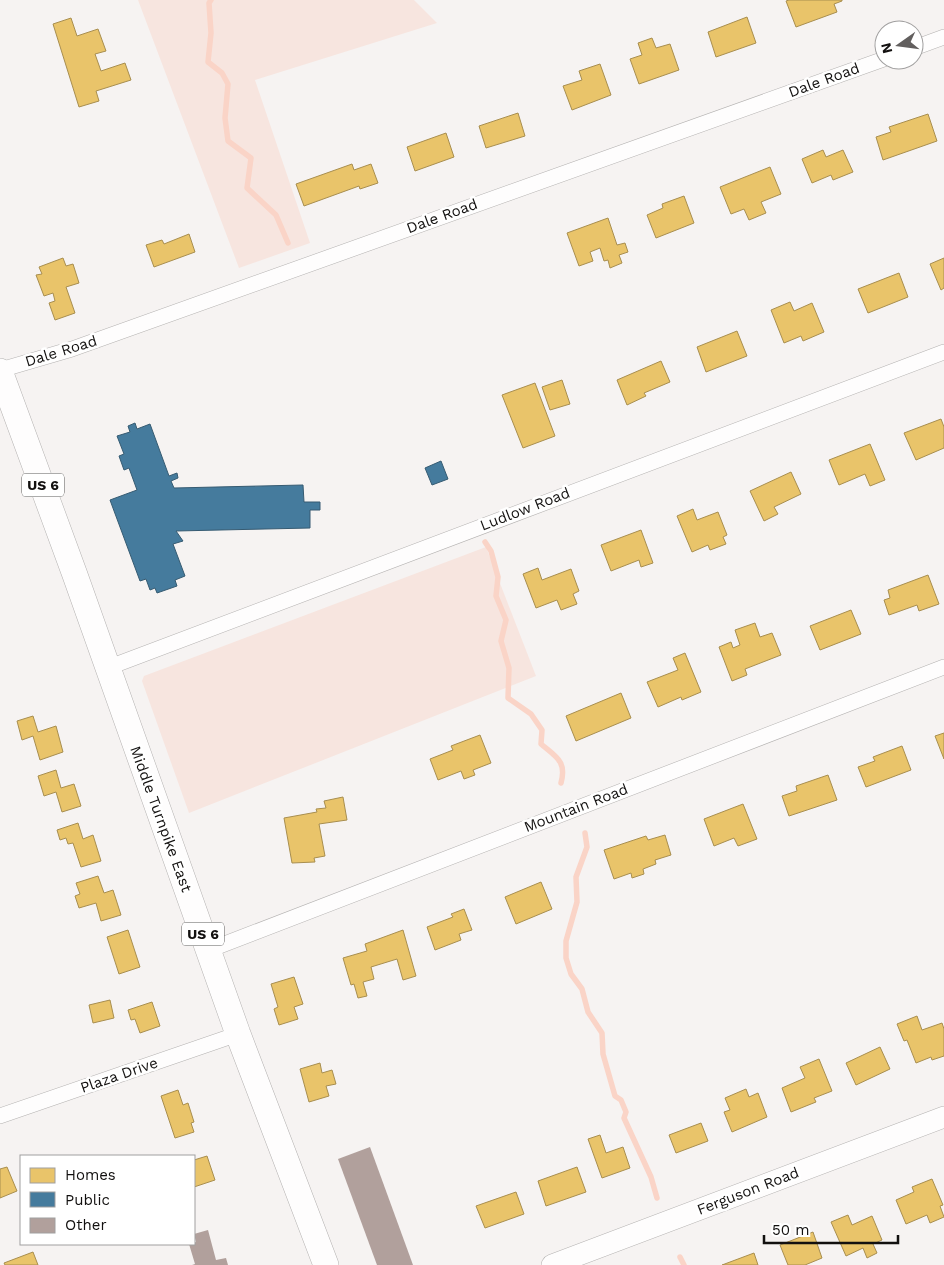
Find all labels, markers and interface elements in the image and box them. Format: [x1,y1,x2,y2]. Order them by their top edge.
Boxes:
north arrow [874,20,924,70]
text: N [877,41,895,55]
street label: Dale Road [786,59,862,101]
street label: Dale Road [404,195,480,237]
street label: Dale Road [23,332,99,370]
road number: US 6 [22,474,64,496]
street label: Ludlow Road [478,484,572,534]
street label: Middle Turnpike East [126,744,196,895]
street label: Mountain Road [521,780,631,836]
road number: US 6 [182,922,224,946]
street label: Plaza Drive [78,1053,160,1097]
legend [20,1155,195,1245]
street label: Ferguson Road [694,1163,802,1219]
text: Homes [65,1166,116,1184]
text: Public [65,1191,110,1209]
scale bar [764,1212,898,1244]
text: Other [65,1216,107,1234]
text: 50 m [772,1221,809,1239]

